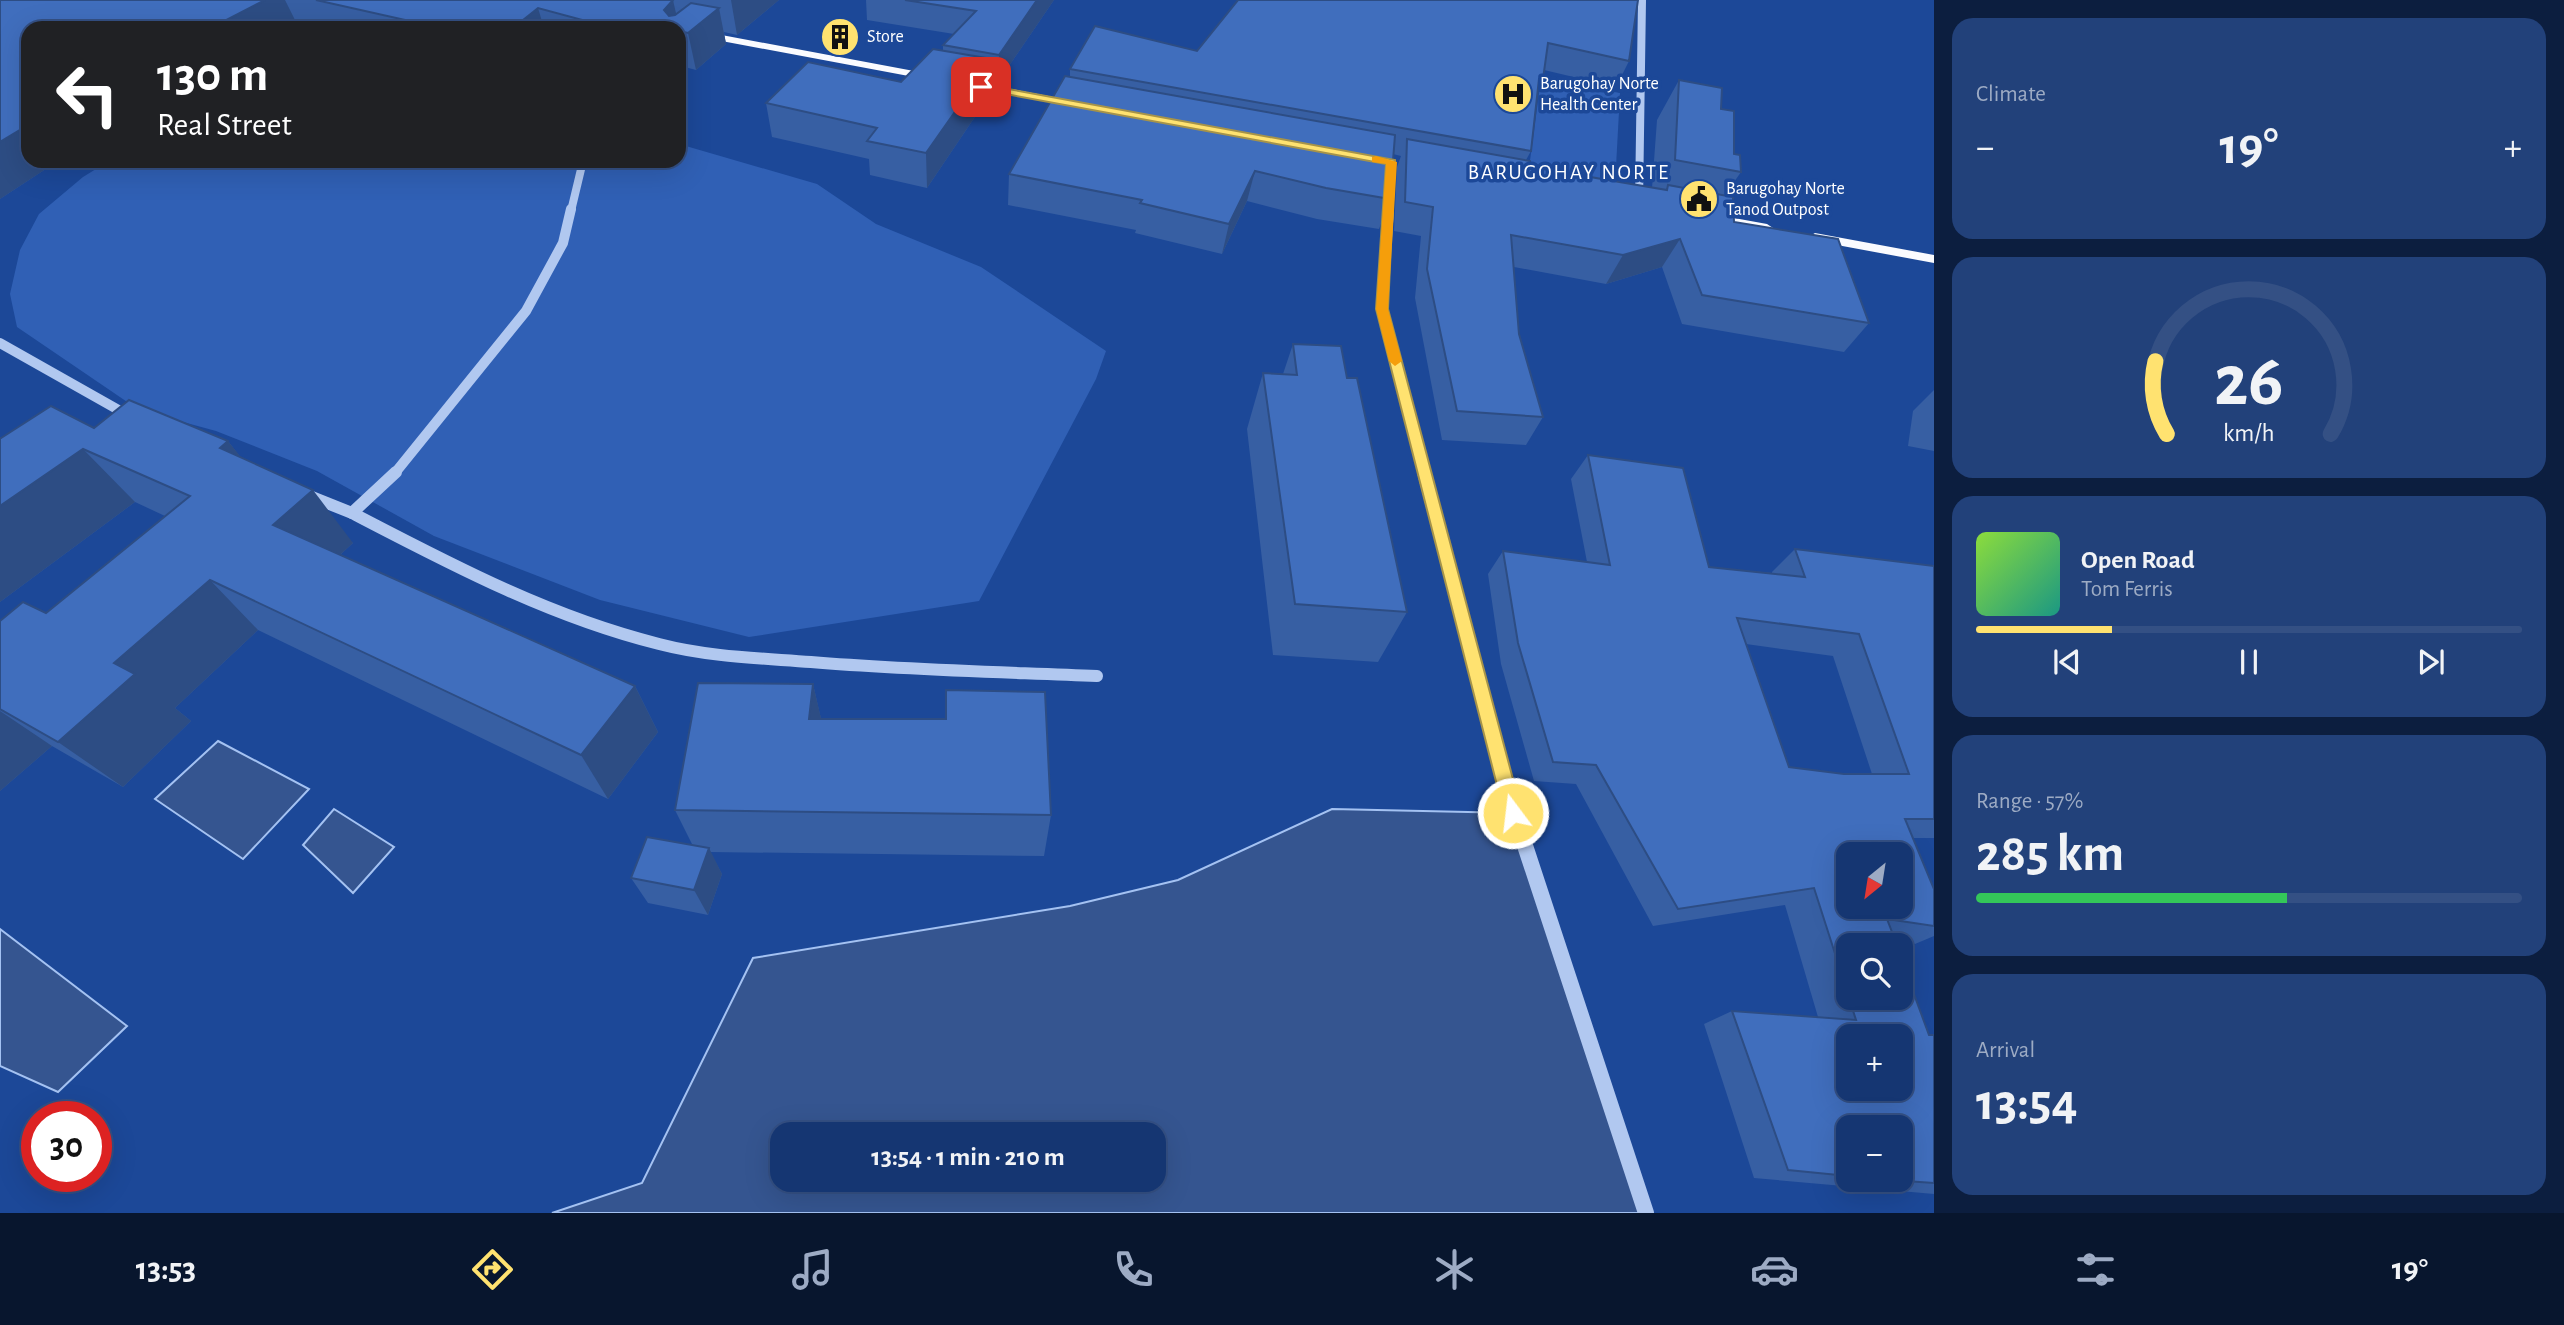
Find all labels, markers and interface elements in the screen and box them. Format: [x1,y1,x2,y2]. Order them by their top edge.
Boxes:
building icon: Store [819,16,861,58]
place label: Store [867,28,904,46]
icon: left [42,49,133,140]
text: 130 m [157,51,268,100]
pin [951,57,1011,117]
icon: arrive [962,68,1000,106]
hospital icon: Barugohay Norte Health Center [1492,73,1534,115]
place label: Barugohay Norte Health Center [1540,75,1659,114]
text: Climate [1976,83,2046,106]
text: Real Street [157,109,292,141]
text: 19° [2219,121,2279,173]
text: − [1976,129,1994,167]
text: + [2504,129,2522,167]
district label: BARUGOHAY NORTE [1468,162,1670,183]
public building icon: Barugohay Norte Tanod Outpost [1678,178,1720,220]
place label: Barugohay Norte Tanod Outpost [1726,180,1845,219]
text: 26 [2214,346,2284,419]
text: km/h [2223,420,2275,445]
text: Open Road [2081,547,2195,573]
text: Tom Ferris [2081,578,2173,601]
icon: previous [2048,643,2086,681]
icon: pause [2230,643,2268,681]
icon: next [2412,643,2450,681]
position arrow [1476,776,1550,850]
text: Range · 57% [1976,790,2083,813]
text: 285 km [1976,828,2124,880]
north arrow [1836,842,1913,919]
map controls [1836,842,1913,1192]
button: search [1836,933,1913,1010]
button: + [1836,1024,1913,1101]
text: Arrival [1976,1039,2035,1062]
text: 13:54 [1976,1077,2078,1129]
speed limit sign: 30 [21,1101,112,1192]
button: − [1836,1115,1913,1192]
text: 13:54 · 1 min · 210 m [871,1144,1065,1170]
icon: directions [468,1245,517,1294]
icon: music [788,1245,837,1294]
icon: phone [1109,1245,1158,1294]
icon: climate [1430,1245,1479,1294]
icon: car [1750,1245,1799,1294]
icon: filters [2071,1245,2120,1294]
text: 13:53 [136,1253,196,1285]
text: 19° [2392,1253,2428,1285]

